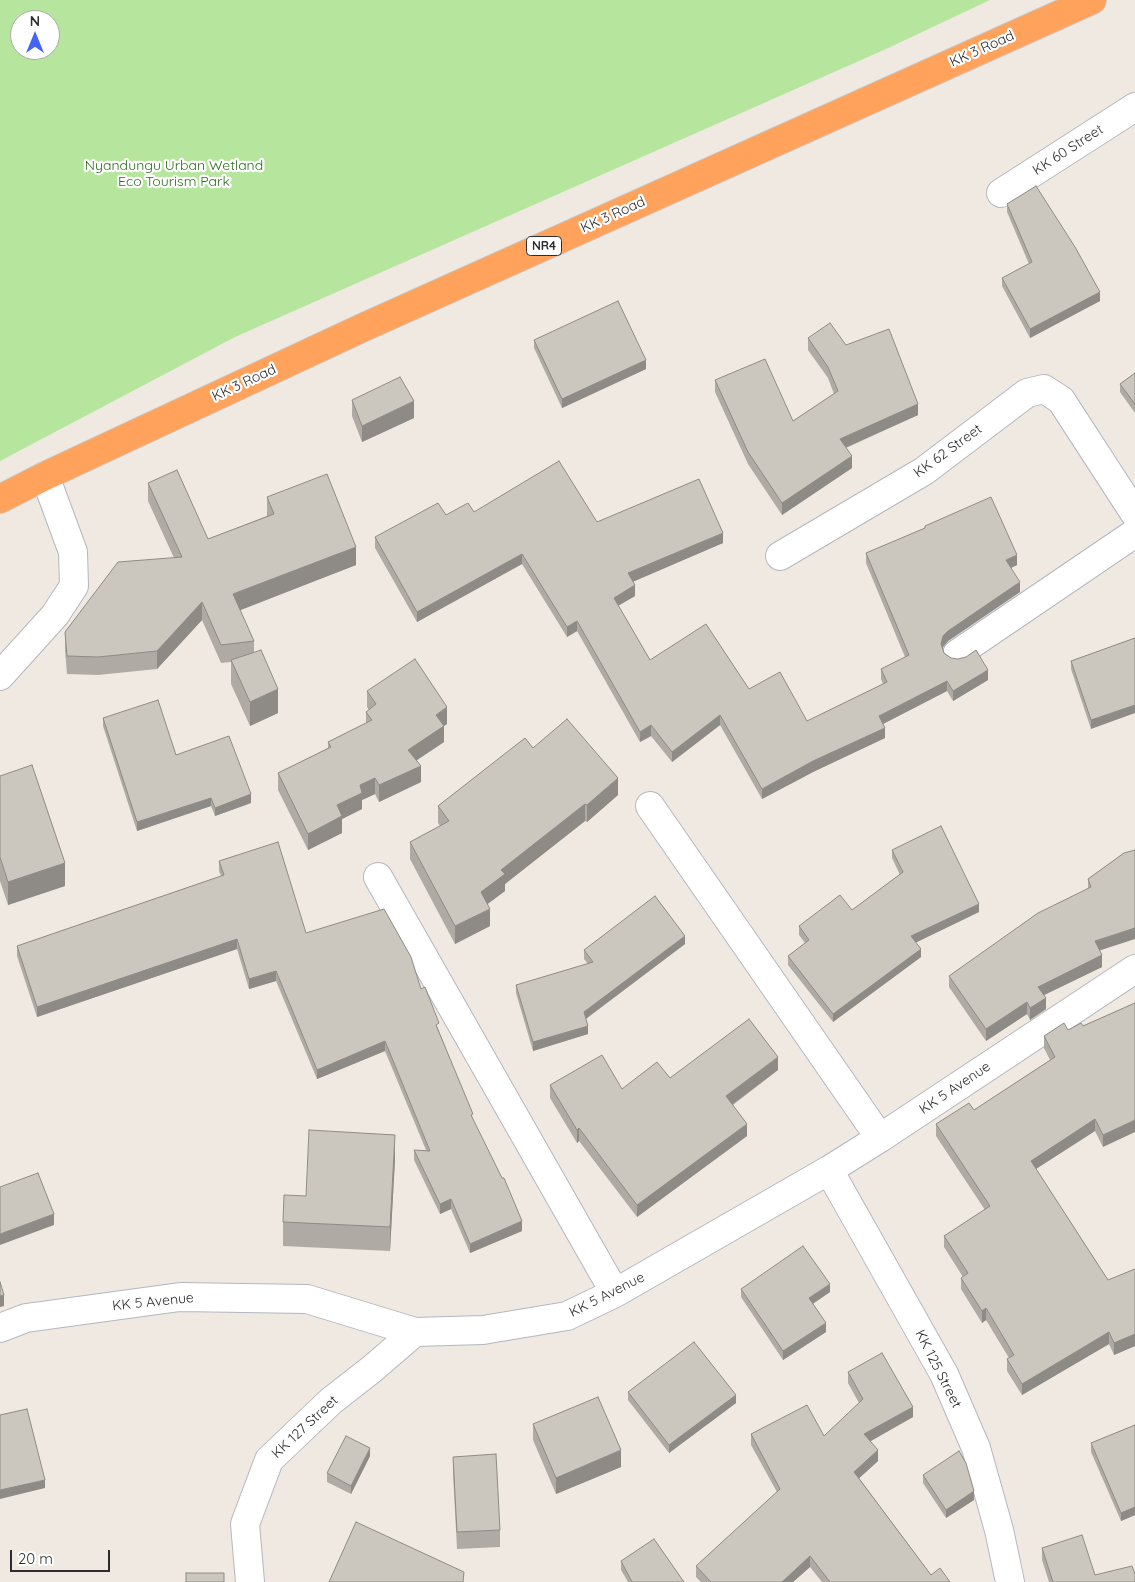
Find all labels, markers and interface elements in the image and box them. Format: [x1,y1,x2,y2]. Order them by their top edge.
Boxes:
north arrow [10,10,60,60]
text: N [30,12,40,30]
street label: KK 3 Road [947,27,1017,71]
street label: KK 60 Street [1030,121,1106,179]
park label: Nyandungu Urban Wetland Eco Tourism Park [85,158,263,190]
street label: KK 3 Road [578,193,648,237]
road number: NR4 [526,237,562,256]
street label: KK 3 Road [209,361,279,405]
street label: KK 62 Street [911,421,985,481]
street label: KK 5 Avenue [916,1058,994,1118]
street label: KK 5 Avenue [567,1269,647,1321]
street label: KK 5 Avenue [111,1289,195,1315]
street label: KK 125 Street [911,1327,965,1411]
street label: KK 127 Street [268,1392,342,1462]
scale bar [12,1540,112,1572]
text: 20 m [18,1549,53,1568]

